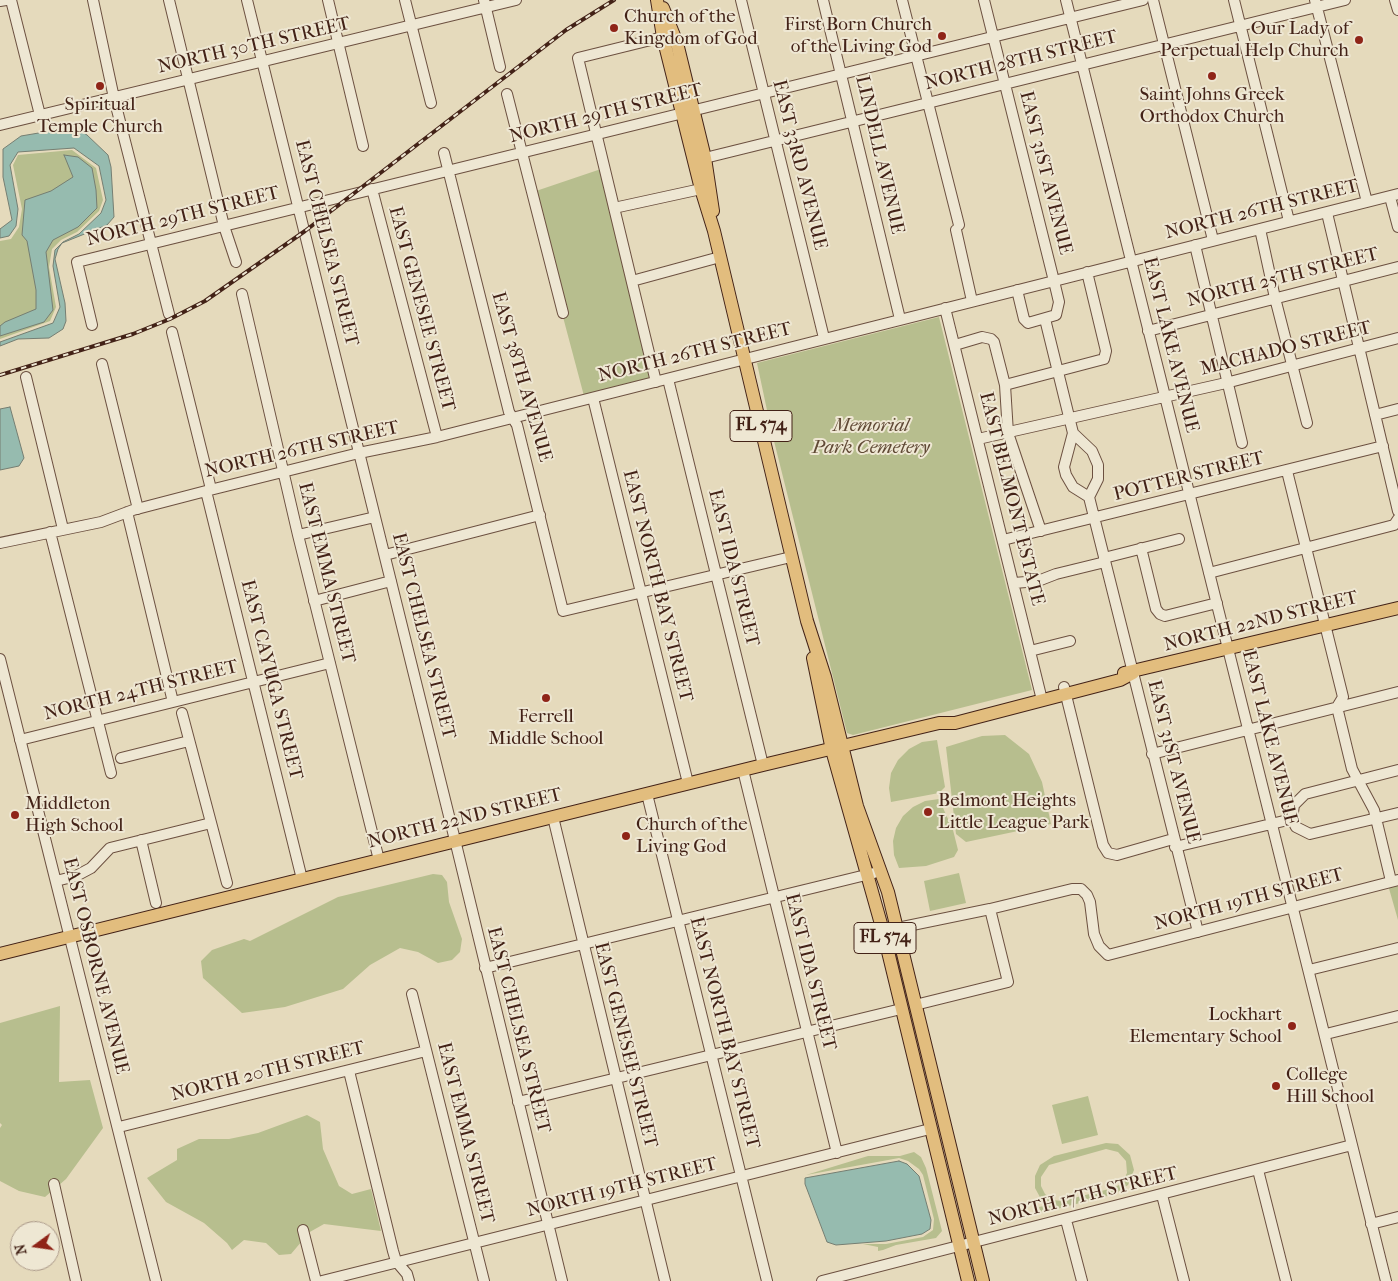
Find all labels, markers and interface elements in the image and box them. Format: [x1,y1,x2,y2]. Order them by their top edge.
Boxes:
place label: Church of the Kingdom of God [624,6,758,50]
street label: NORTH 30TH STREET [156,13,352,79]
place label: First Born Church of the Living God [784,14,932,58]
place label: Our Lady of Perpetual Help Church [1160,18,1349,62]
marker: Church of the Kingdom of God [608,22,620,34]
street label: NORTH 28TH STREET [922,26,1120,96]
marker: First Born Church of the Living God [936,30,948,42]
marker: Our Lady of Perpetual Help Church [1353,34,1365,46]
marker: Saint Johns Greek Orthodox Church [1206,70,1218,82]
street label: LINDELL AVENUE [850,74,908,236]
street label: EAST 33RD AVENUE [767,78,831,252]
street label: NORTH 29TH STREET [507,79,705,149]
marker: Spiritual Temple Church [94,80,106,92]
place label: Saint Johns Greek Orthodox Church [1140,84,1284,128]
street label: EAST 31ST AVENUE [1014,89,1076,257]
place label: Spiritual Temple Church [37,94,163,138]
street label: EAST CHELSEA STREET [289,138,363,348]
street label: NORTH 26TH STREET [1163,175,1361,245]
street label: NORTH 29TH STREET [84,182,282,252]
street label: EAST GENESEE STREET [383,204,459,414]
street label: NORTH 25TH STREET [1185,243,1381,313]
street label: EAST LAKE AVENUE [1137,255,1203,435]
street label: EAST 38TH AVENUE [486,289,556,465]
street label: MACHADO STREET [1198,317,1374,381]
street label: NORTH 26TH STREET [596,318,794,388]
street label: EAST BELMONT ESTATE [973,390,1049,608]
road number: FL 574 [730,411,792,442]
park label: Memorial Park Cemetery [812,415,930,459]
street label: NORTH 26TH STREET [203,417,401,483]
street label: POTTER STREET [1111,447,1267,507]
street label: EAST NORTH BAY STREET [617,468,697,704]
street label: EAST EMMA STREET [292,480,360,666]
street label: EAST IDA STREET [702,487,764,649]
street label: EAST CHELSEA STREET [386,531,460,741]
street label: EAST CAYUGA STREET [235,578,307,782]
street label: NORTH 22ND STREET [1162,587,1360,657]
street label: EAST LAKE AVENUE [1236,648,1302,828]
street label: NORTH 24TH STREET [41,656,241,726]
street label: EAST 31ST AVENUE [1142,678,1204,846]
marker: Ferrell Middle School [540,692,552,704]
place label: Ferrell Middle School [488,706,604,750]
street label: NORTH 22ND STREET [366,784,564,854]
place label: Belmont Heights Little League Park [938,790,1089,834]
place label: Middleton High School [25,793,124,837]
marker: Belmont Heights Little League Park [922,806,934,818]
marker: Middleton High School [9,809,21,821]
place label: Church of the Living God [636,814,748,858]
marker: Church of the Living God [620,830,632,842]
street label: EAST OSBORNE AVENUE [57,855,133,1077]
street label: NORTH 19TH STREET [1152,864,1346,936]
street label: EAST IDA STREET [779,891,841,1053]
street label: EAST NORTH BAY STREET [684,915,764,1151]
road number: FL 574 [854,922,916,954]
street label: EAST CHELSEA STREET [481,925,555,1135]
street label: EAST GENESEE STREET [588,940,662,1150]
place label: Lockhart Elementary School [1129,1004,1282,1048]
marker: Lockhart Elementary School [1286,1020,1298,1032]
street label: NORTH 20TH STREET [169,1037,367,1107]
street label: EAST EMMA STREET [431,1040,499,1226]
place label: College Hill School [1286,1064,1374,1108]
marker: College Hill School [1270,1080,1282,1092]
street label: NORTH 19TH STREET [525,1153,719,1223]
street label: NORTH 17TH STREET [986,1162,1180,1232]
north arrow [10,1221,60,1271]
text: N [11,1242,30,1257]

